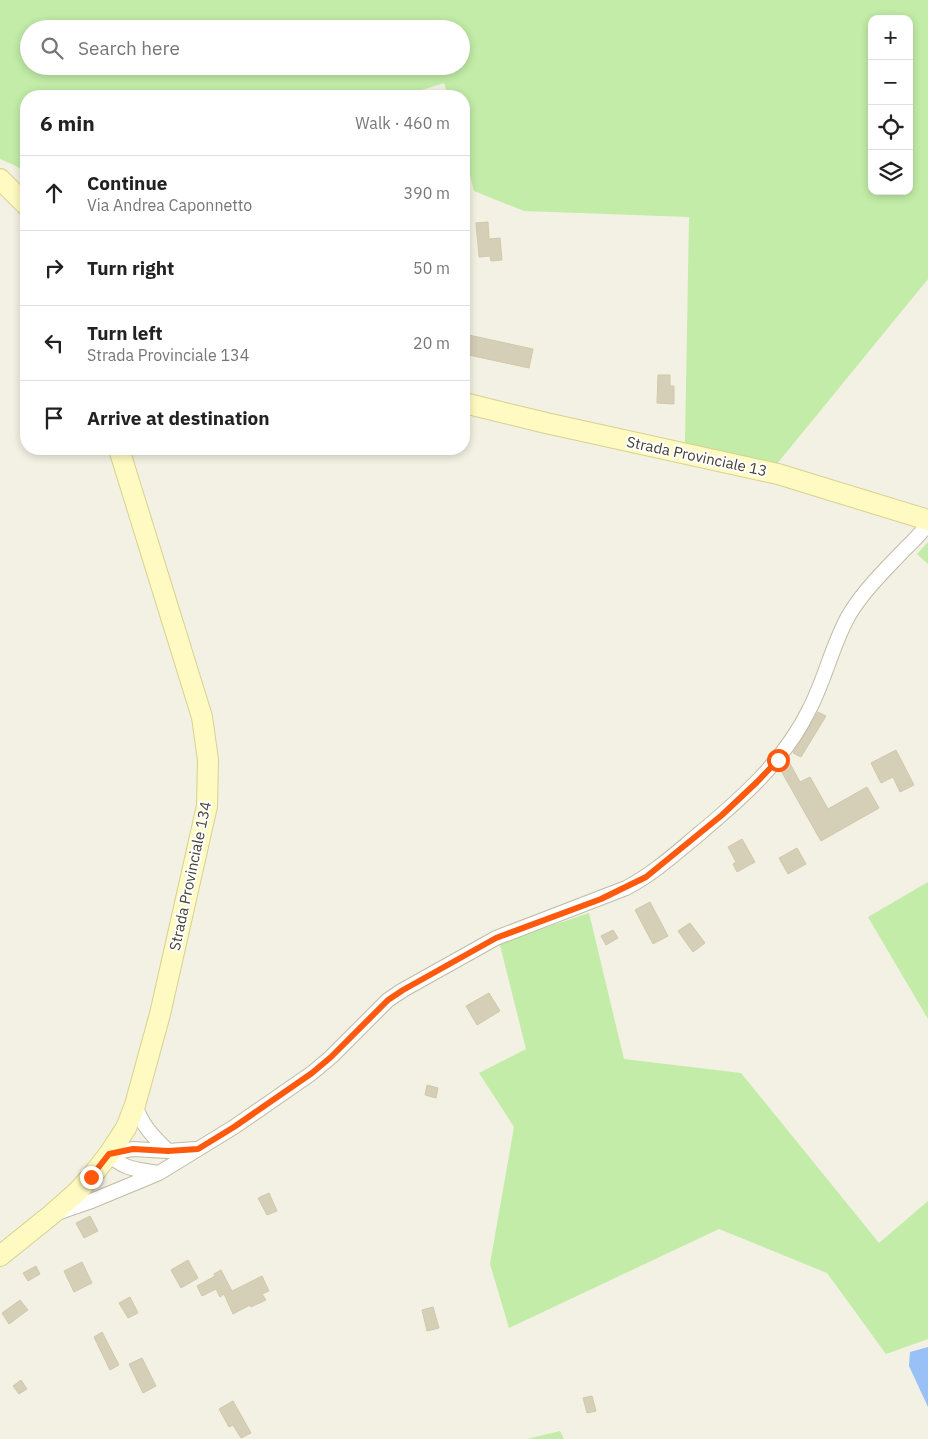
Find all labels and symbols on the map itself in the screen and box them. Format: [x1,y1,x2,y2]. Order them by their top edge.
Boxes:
street label: Strada Provinciale 13 [625,432,769,480]
route start [767,749,790,772]
street label: Strada Provinciale 134 [165,800,215,952]
route end [80,1166,103,1189]

